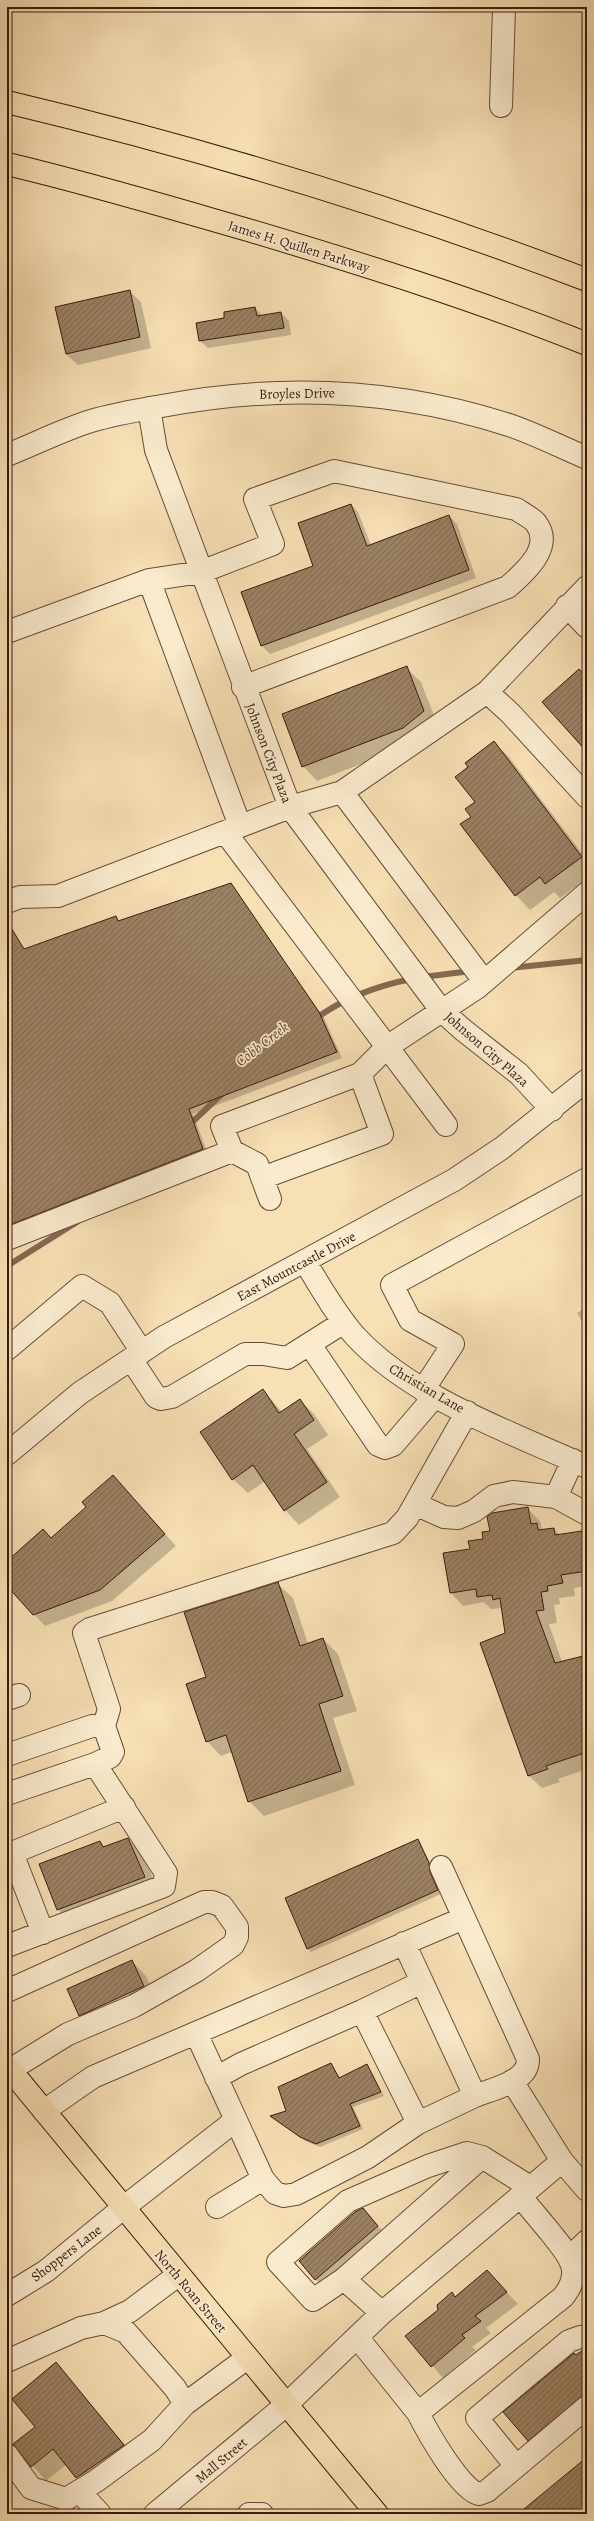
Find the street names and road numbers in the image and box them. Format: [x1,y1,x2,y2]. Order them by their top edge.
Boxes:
street label: James H. Quillen Parkway [226,216,373,277]
street label: Broyles Drive [259,383,335,404]
street label: Johnson City Plaza [241,700,297,806]
street label: Johnson City Plaza [440,1007,533,1092]
street label: East Mountcastle Drive [233,1227,359,1306]
street label: Christian Lane [386,1359,468,1418]
street label: Shoppers Lane [27,2220,106,2286]
street label: North Roan Street [150,2246,231,2337]
street label: Mall Street [191,2433,252,2488]

